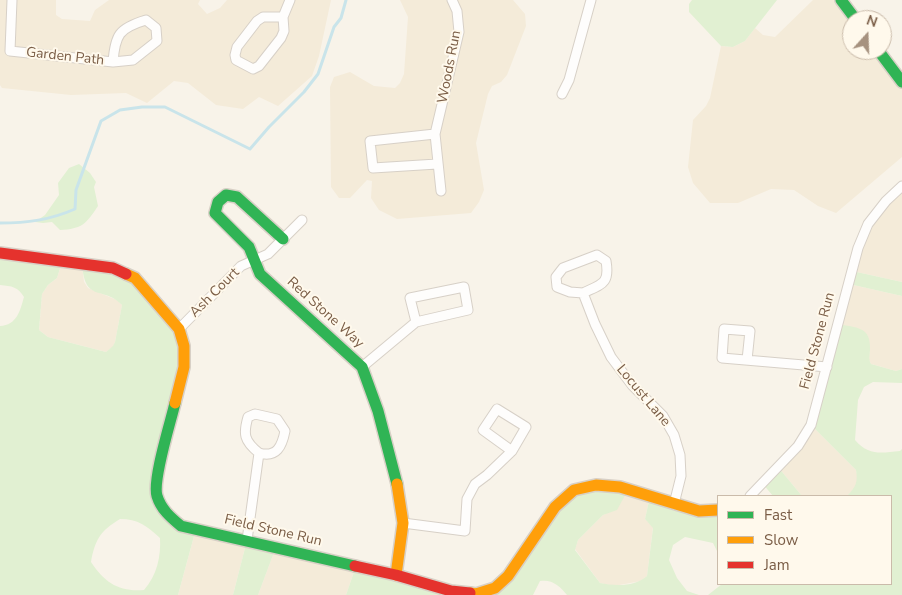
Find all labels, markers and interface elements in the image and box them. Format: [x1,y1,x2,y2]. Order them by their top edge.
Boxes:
north arrow [842,10,892,60]
text: N [864,11,880,32]
street label: Woods Run [435,29,465,105]
street label: Garden Path [25,45,105,69]
street label: Ash Court [187,265,243,321]
street label: Red Stone Way [283,274,367,352]
street label: Field Stone Run [797,291,839,391]
street label: Locust Lane [612,362,674,430]
legend [717,495,892,585]
text: Fast [764,505,792,525]
street label: Field Stone Run [223,512,323,550]
text: Slow [764,530,798,550]
text: Jam [764,555,790,575]

